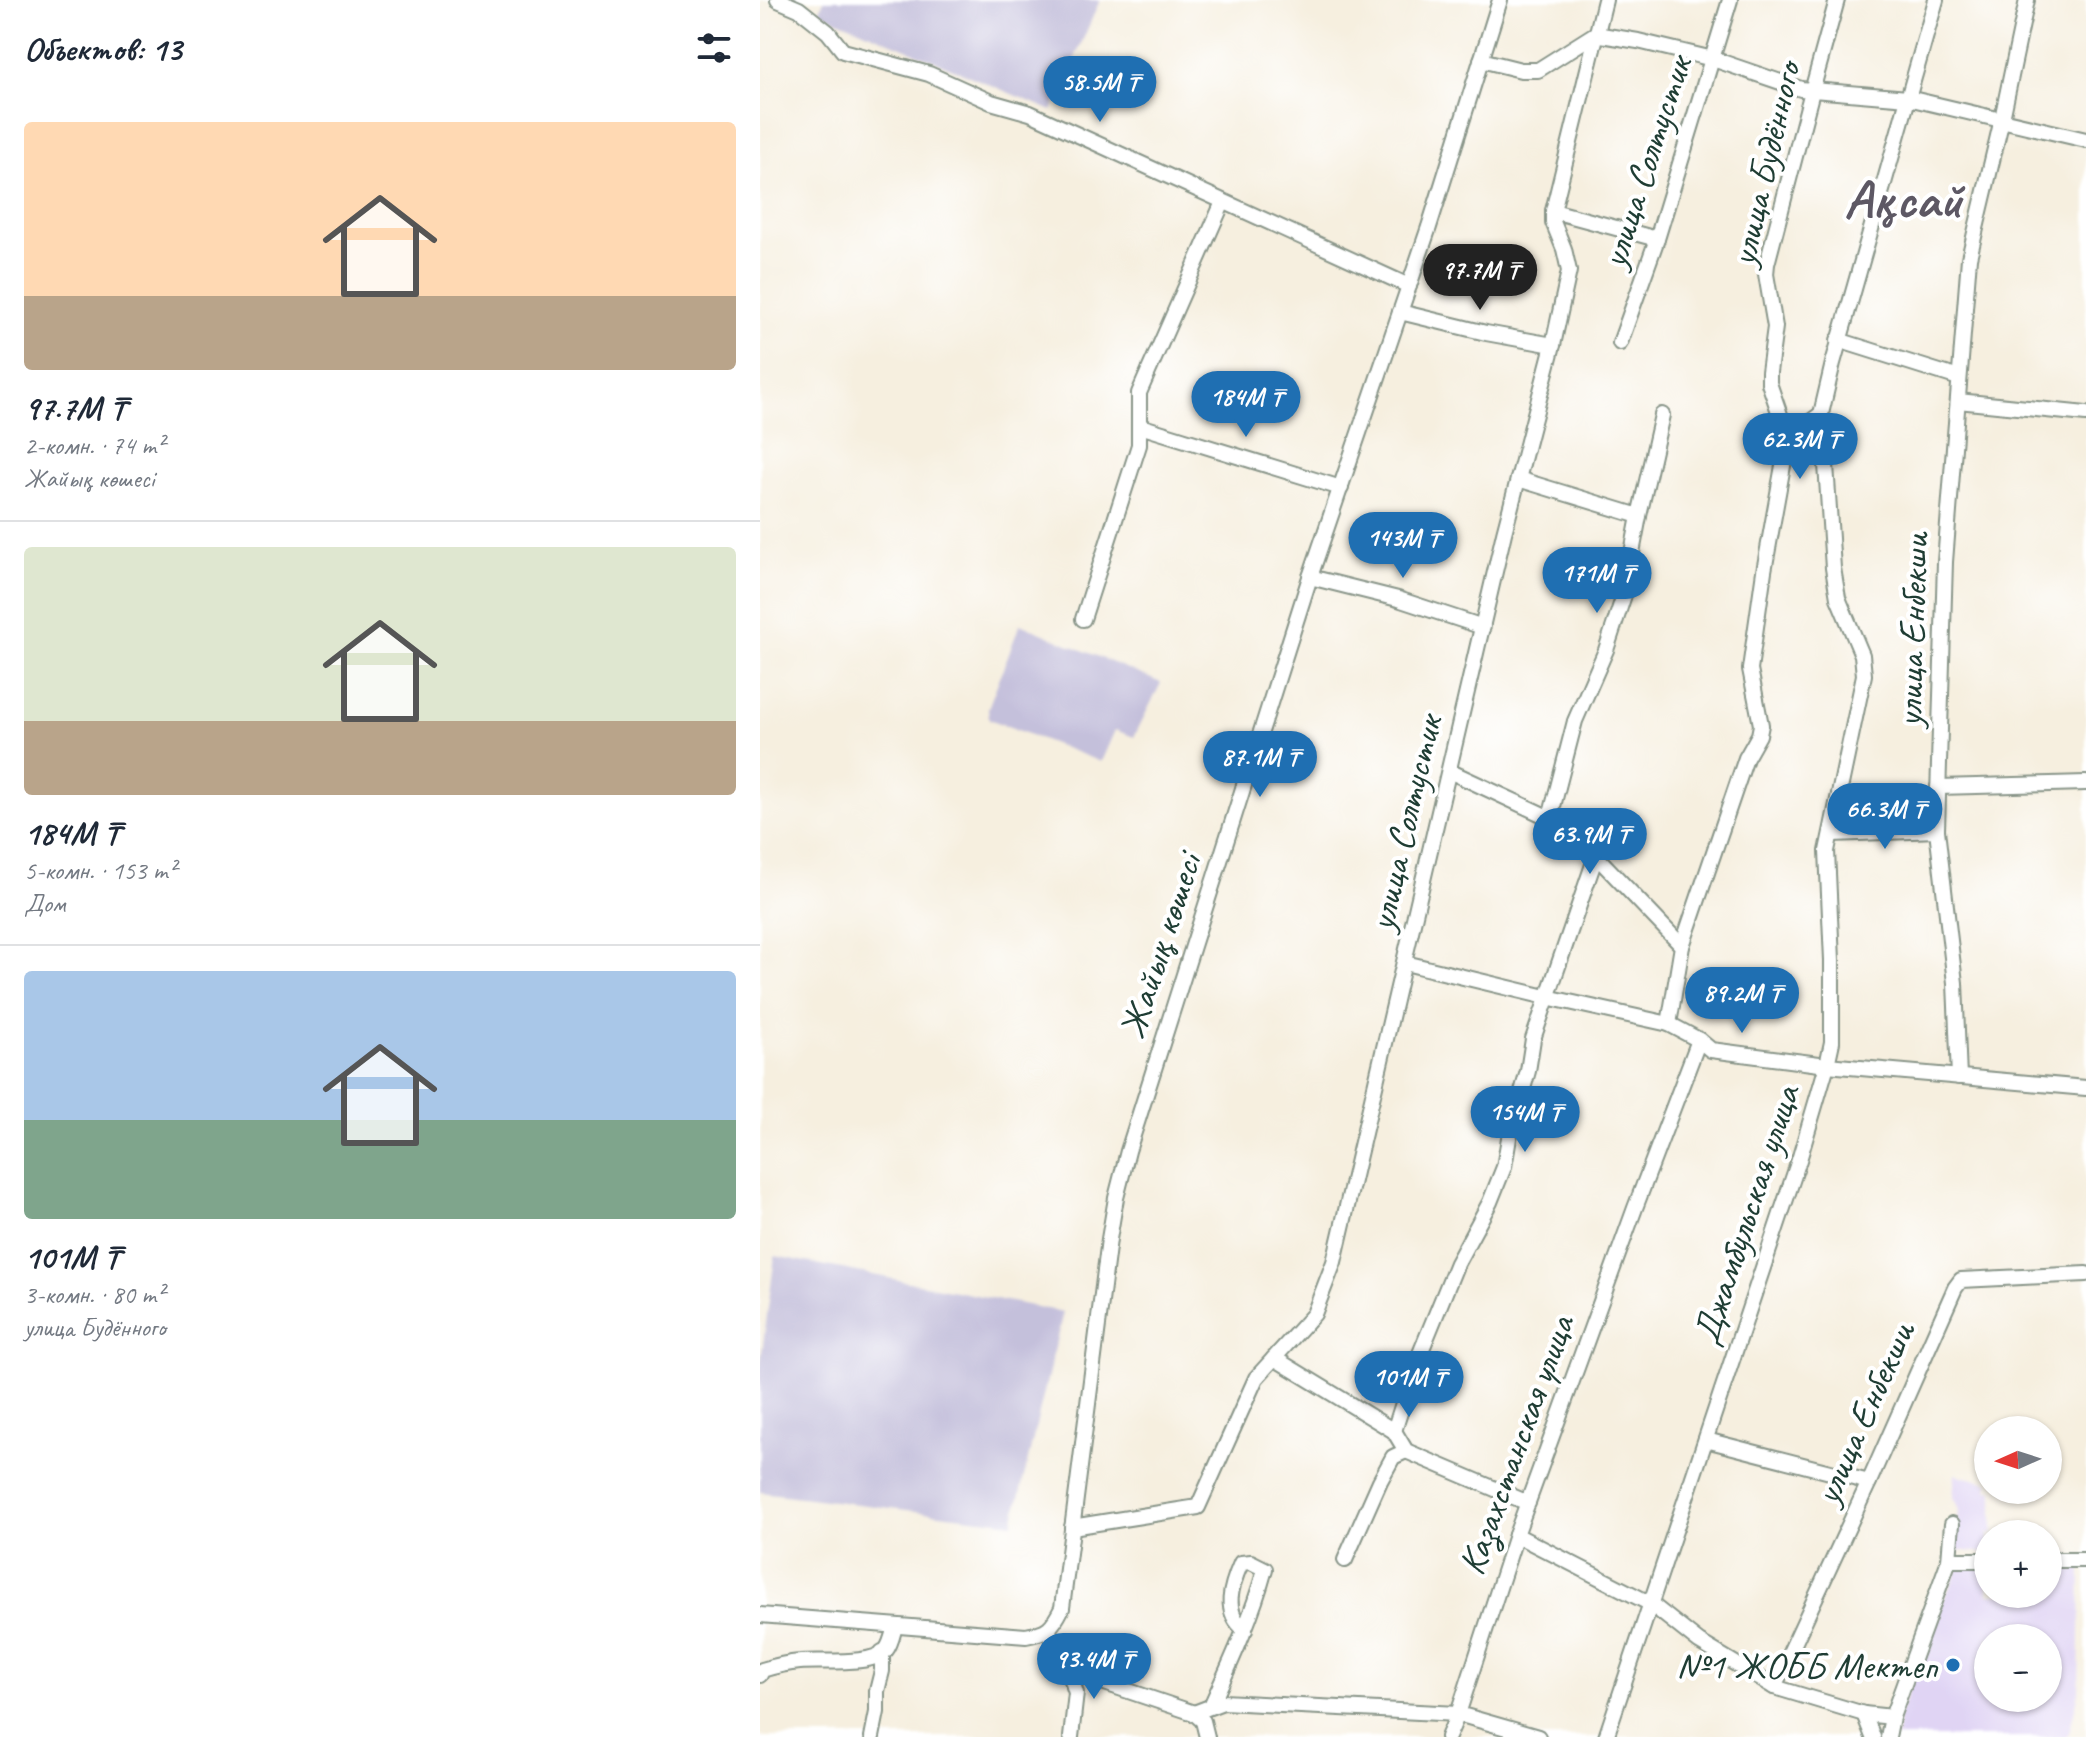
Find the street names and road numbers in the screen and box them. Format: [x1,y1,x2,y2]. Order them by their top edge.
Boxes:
street label: улица Солтустик [1589,47,1703,275]
street label: улица Будённого [1718,54,1812,272]
street label: улица Енбекши [1885,530,1939,730]
street label: улица Солтустик [1357,707,1453,937]
street label: Жайық көшесі [1108,844,1213,1044]
street label: Джамбульская улица [1682,1077,1811,1350]
street label: Казахстанская улица [1447,1307,1585,1581]
street label: улица Енбекши [1802,1313,1926,1513]

